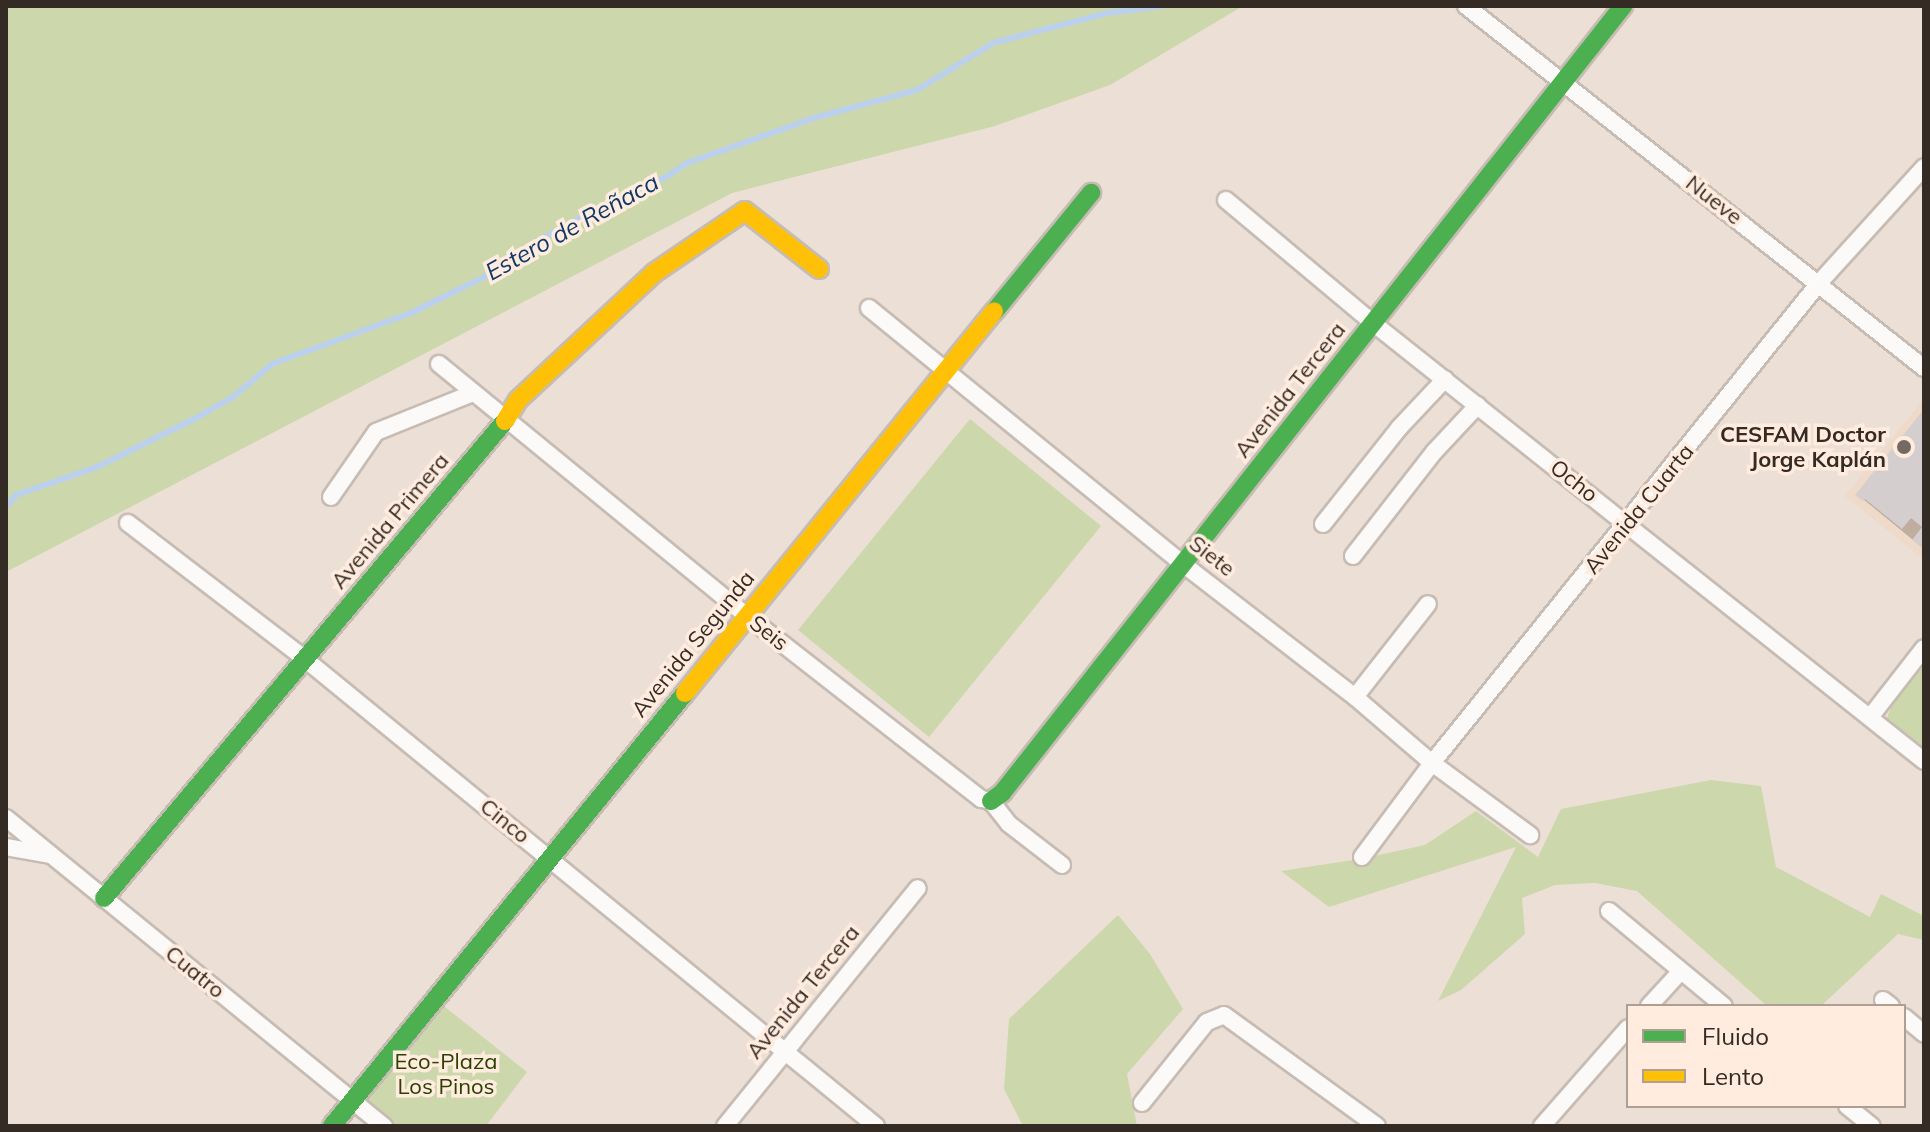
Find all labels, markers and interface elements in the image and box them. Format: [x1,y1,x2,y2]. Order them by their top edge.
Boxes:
water label: Estero de Reñaca [480,168,664,286]
street label: Nueve [1680,170,1748,230]
street label: Avenida Tercera [1229,317,1351,463]
place label: CESFAM Doctor Jorge Kaplán [1720,421,1886,472]
marker: CESFAM Doctor Jorge Kaplán [1893,436,1915,458]
street label: Avenida Cuarta [1579,439,1699,579]
street label: Avenida Primera [326,448,454,594]
street label: Ocho [1545,454,1603,508]
street label: Siete [1184,530,1240,582]
street label: Avenida Segunda [626,566,760,722]
street label: Seis [744,610,794,656]
street label: Cinco [475,793,535,849]
street label: Avenida Tercera [741,920,865,1064]
street label: Cuatro [160,940,230,1004]
legend [1626,1004,1906,1108]
text: Fluido [1702,1021,1769,1051]
park label: Eco-Plaza Los Pinos [394,1048,498,1100]
text: Lento [1702,1061,1764,1091]

